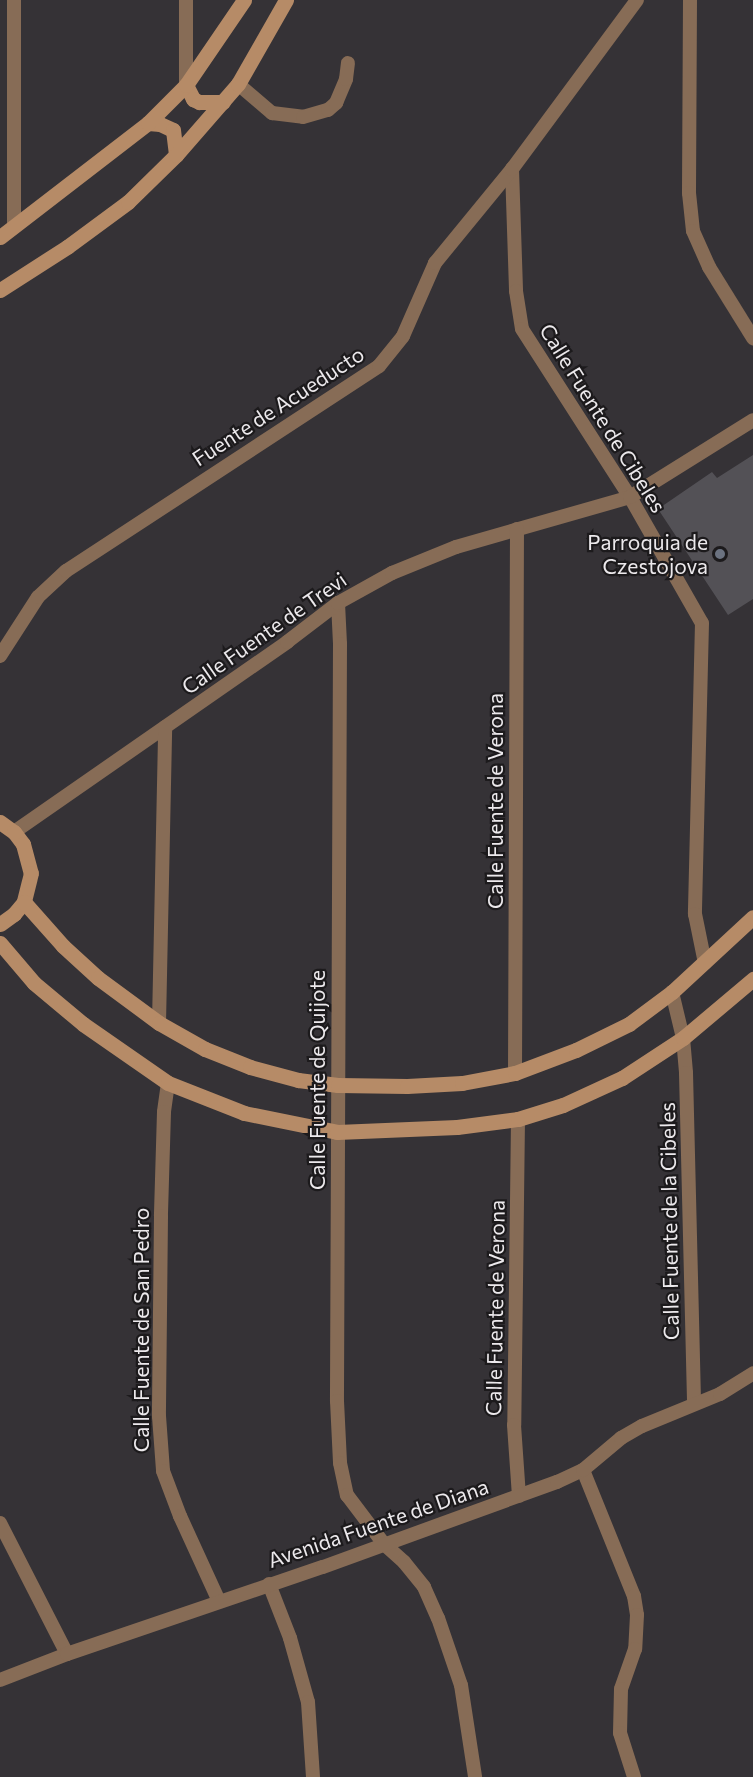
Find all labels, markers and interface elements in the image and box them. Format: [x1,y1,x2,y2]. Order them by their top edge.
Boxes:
street label: Calle Fuente de Cibeles [535,319,671,517]
street label: Fuente de Acueducto [187,341,369,471]
place label: Parroquia de Czestojova [587,529,708,579]
marker: Parroquia de Czestojova [713,547,727,561]
street label: Calle Fuente de Trevi [177,567,351,699]
street label: Calle Fuente de Verona [482,693,508,909]
street label: Calle Fuente de Quijote [304,970,330,1190]
street label: Calle Fuente de la Cibeles [654,1102,684,1340]
street label: Calle Fuente de Verona [481,1200,509,1416]
street label: Calle Fuente de San Pedro [128,1208,154,1452]
street label: Avenida Fuente de Diana [264,1473,492,1573]

